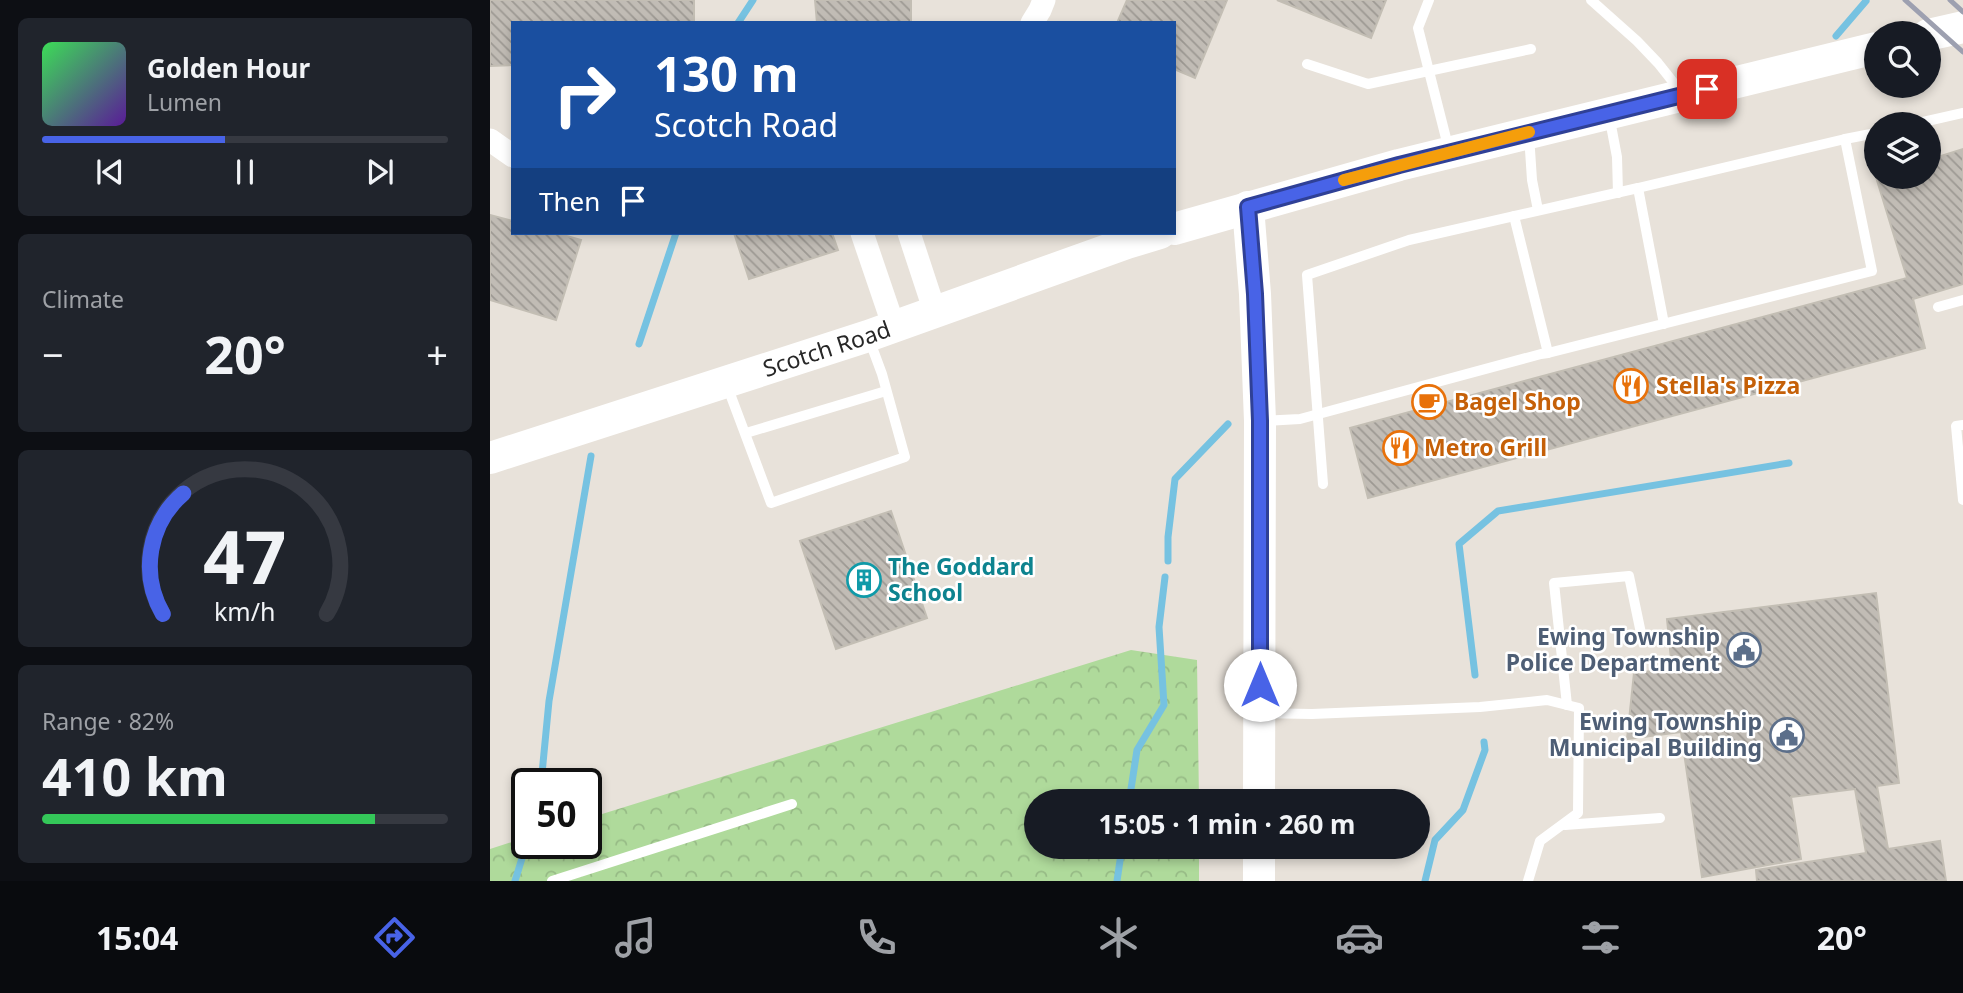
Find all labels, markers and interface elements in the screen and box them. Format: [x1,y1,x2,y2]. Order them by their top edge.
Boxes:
map controls [1864,21,1941,189]
button: search [1864,21,1941,98]
text: 130 m [654,40,799,106]
icon: right [539,49,630,140]
text: Golden Hour [147,50,310,86]
pin [1677,59,1737,119]
icon: arrive [1688,70,1726,108]
text: Lumen [147,86,222,118]
text: Scotch Road [654,103,838,146]
button: layers [1864,112,1941,189]
icon: previous [91,153,129,191]
icon: pause [226,153,264,191]
icon: next [361,153,399,191]
icon: arrive [614,182,652,220]
text: Then [539,183,600,219]
text: Climate [42,283,124,315]
street label: Scotch Road [759,312,895,384]
text: 20° [204,318,286,389]
text: − [42,328,64,380]
text: + [426,328,448,380]
restaurant icon: Stella's Pizza [1612,367,1650,405]
place label: Stella's Pizza [1656,369,1800,401]
cafe icon: Bagel Shop [1410,383,1448,421]
place label: Bagel Shop [1454,385,1581,417]
restaurant icon: Metro Grill [1381,429,1419,467]
place label: Metro Grill [1424,431,1547,463]
text: 47 [203,507,287,606]
place label: The Goddard School [888,550,1034,608]
building icon: The Goddard School [845,561,883,599]
text: km/h [214,594,276,628]
place label: Ewing Township Police Department [1506,620,1720,678]
public building icon: Ewing Township Police Department [1725,631,1763,669]
position arrow [1223,648,1297,722]
text: Range · 82% [42,705,174,737]
place label: Ewing Township Municipal Building [1549,705,1762,763]
public building icon: Ewing Township Municipal Building [1768,716,1806,754]
text: 410 km [42,740,228,811]
speed limit sign: 50 [511,768,602,859]
text: 15:05 · 1 min · 260 m [1099,806,1355,842]
icon: directions [370,913,419,962]
icon: music [611,913,660,962]
icon: phone [852,913,901,962]
icon: climate [1094,913,1143,962]
icon: car [1335,913,1384,962]
icon: filters [1576,913,1625,962]
text: 15:04 [96,916,178,959]
text: 20° [1817,916,1867,959]

